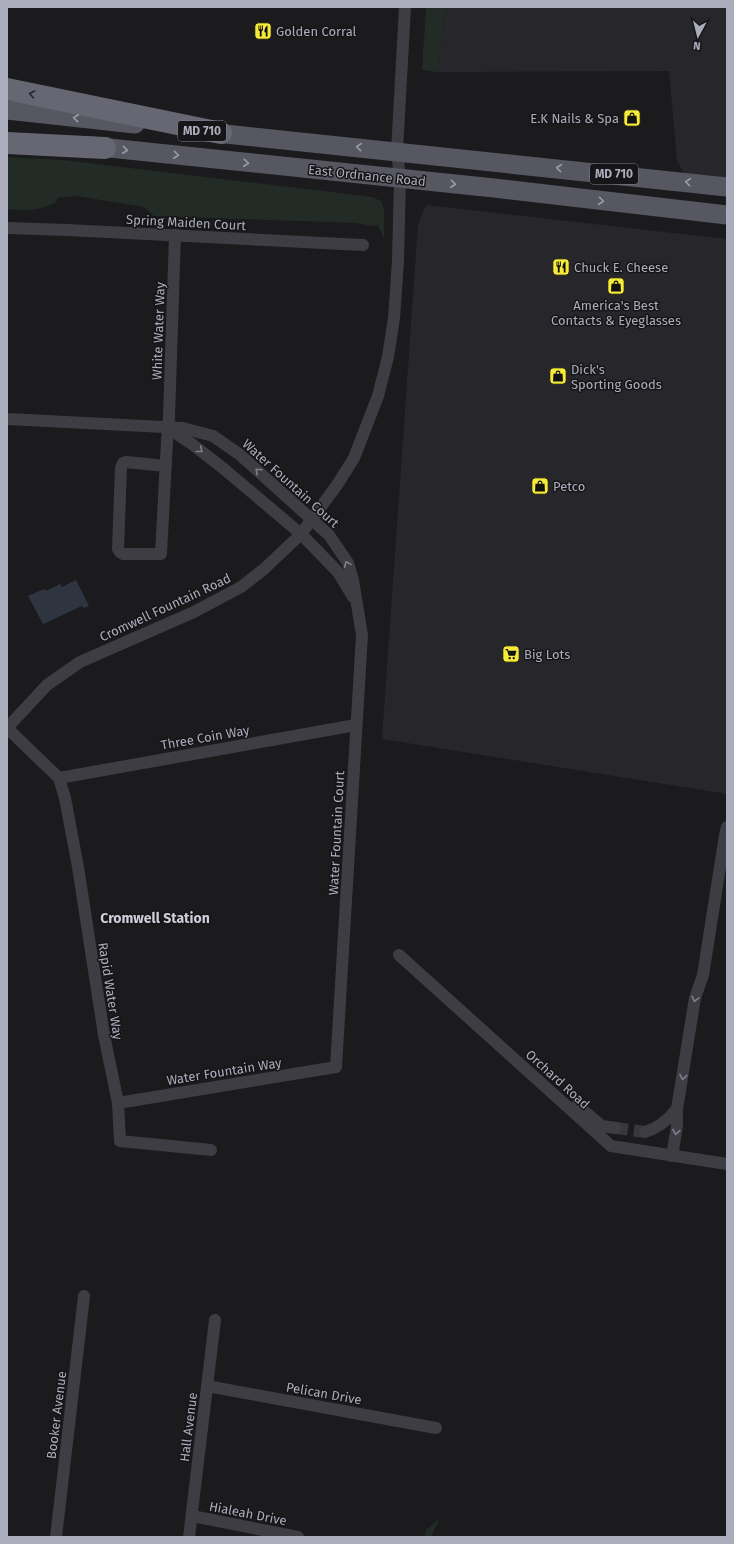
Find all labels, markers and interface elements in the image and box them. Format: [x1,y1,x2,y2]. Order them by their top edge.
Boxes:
north arrow [678,16,718,56]
restaurant icon: Golden Corral [253,21,273,41]
place label: Golden Corral [276,24,357,39]
text: N [692,39,701,52]
one-way arrow [29,91,35,99]
shop icon: E.K Nails & Spa [622,108,642,128]
place label: E.K Nails & Spa [530,111,619,126]
one-way arrow [73,113,79,122]
road number: MD 710 [178,121,226,141]
one-way arrow [356,143,362,152]
one-way arrow [122,145,128,154]
one-way arrow [173,151,179,160]
one-way arrow [243,158,249,167]
street label: East Ordnance Road [307,162,426,189]
one-way arrow [556,164,562,173]
road number: MD 710 [590,164,638,184]
one-way arrow [685,178,691,187]
one-way arrow [450,179,456,188]
one-way arrow [598,196,604,205]
street label: Spring Maiden Court [126,212,247,233]
restaurant icon: Chuck E. Cheese [551,257,571,277]
place label: Chuck E. Cheese [574,260,668,275]
shop icon: America's Best Contacts & Eyeglasses [606,276,626,296]
street label: White Water Way [149,281,168,380]
place label: America's Best Contacts & Eyeglasses [551,298,681,328]
place label: Dick's Sporting Goods [571,362,662,392]
shop icon: Dick's Sporting Goods [548,366,568,386]
street label: Water Fountain Court [239,436,342,531]
one-way arrow [195,445,202,452]
one-way arrow [255,469,263,476]
shop icon: Petco [530,476,550,496]
place label: Petco [553,479,585,494]
one-way arrow [344,561,352,568]
street label: Cromwell Fountain Road [97,570,233,644]
supermarket icon: Big Lots [501,644,521,664]
place label: Big Lots [524,647,570,662]
street label: Three Coin Way [160,722,251,753]
street label: Water Fountain Court [326,770,347,896]
district label: Cromwell Station [100,910,210,927]
street label: Rapid Water Way [95,941,126,1041]
one-way arrow [692,995,700,1002]
street label: Orchard Road [523,1047,593,1112]
street label: Water Fountain Way [166,1055,283,1088]
one-way arrow [679,1074,687,1080]
one-way arrow [672,1129,681,1135]
street label: Booker Avenue [44,1370,69,1460]
street label: Pelican Drive [285,1379,363,1408]
street label: Hall Avenue [177,1391,200,1463]
street label: Hialeah Drive [208,1499,288,1528]

